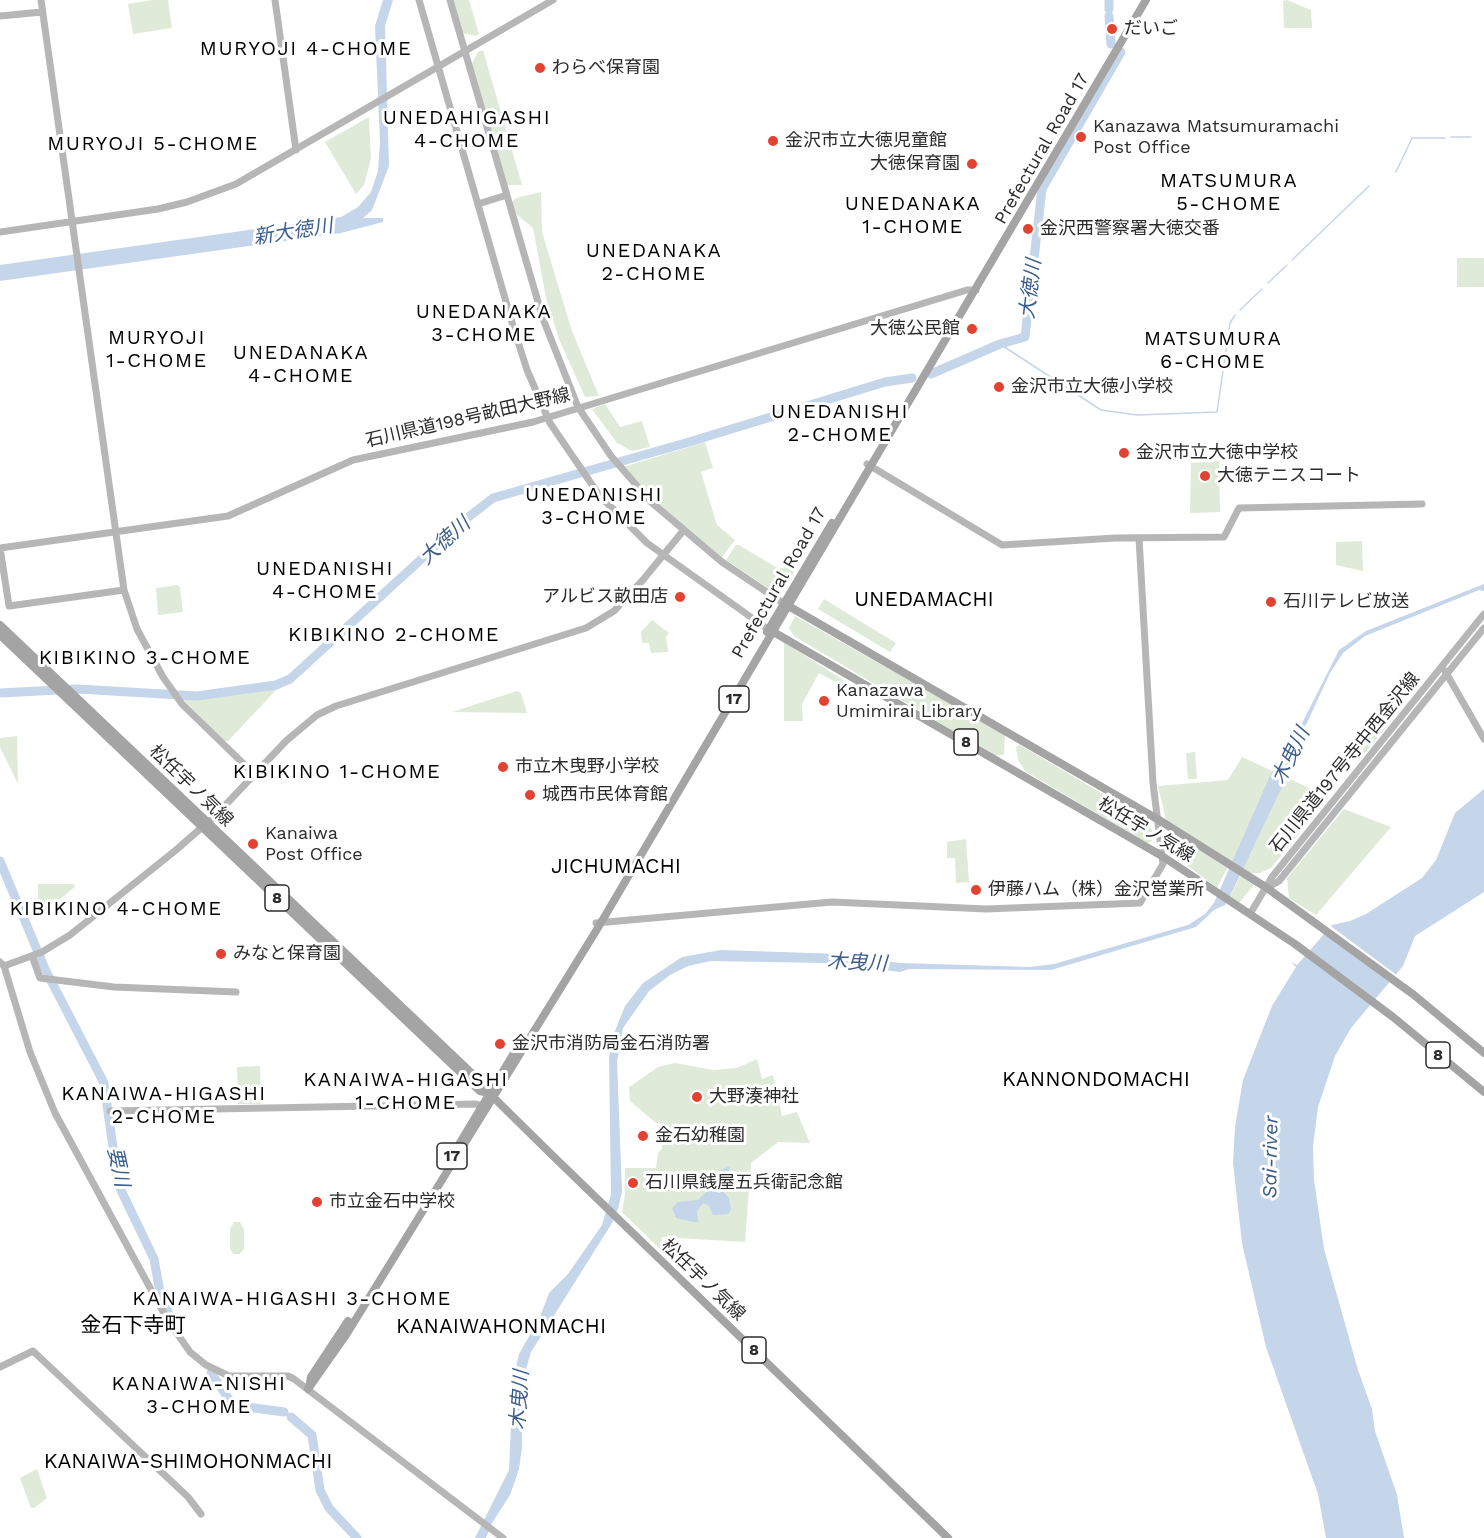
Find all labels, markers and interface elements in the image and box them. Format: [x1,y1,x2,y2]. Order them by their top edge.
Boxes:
place label: だいご [1124,18,1178,40]
marker: だいご [1105,22,1119,36]
district label: MURYOJI 4-CHOME [200,37,412,61]
place label: わらべ保育園 [552,57,660,79]
marker: わらべ保育園 [533,61,547,75]
street label: Prefectural Road 17 [990,70,1094,228]
district label: UNEDAHIGASHI 4-CHOME [383,106,551,153]
place label: Kanazawa Matsumuramachi Post Office [1093,116,1339,158]
place label: 金沢市立大徳児童館 [785,130,947,152]
marker: Kanazawa Matsumuramachi Post Office [1074,130,1088,144]
district label: MURYOJI 5-CHOME [47,132,259,156]
marker: 金沢市立大徳児童館 [766,134,780,148]
place label: 大徳保育園 [870,153,960,175]
marker: 大徳保育園 [965,157,979,171]
district label: MATSUMURA 5-CHOME [1160,169,1298,216]
district label: UNEDANAKA 1-CHOME [845,192,981,239]
water label: 新大徳川 [252,214,334,250]
place label: 金沢西警察署大徳交番 [1040,218,1220,240]
marker: 金沢西警察署大徳交番 [1021,222,1035,236]
district label: UNEDANAKA 2-CHOME [586,239,722,286]
water label: 大徳川 [1015,258,1047,320]
district label: UNEDANAKA 3-CHOME [416,300,552,347]
place label: 大徳公民館 [870,318,960,340]
marker: 大徳公民館 [965,322,979,336]
district label: MURYOJI 1-CHOME [106,326,208,373]
district label: MATSUMURA 6-CHOME [1144,327,1282,374]
district label: UNEDANAKA 4-CHOME [233,341,369,388]
place label: 金沢市立大徳小学校 [1011,376,1173,398]
marker: 金沢市立大徳小学校 [992,380,1006,394]
street label: 石川県道198号畝田大野線 [364,384,572,452]
district label: UNEDANISHI 2-CHOME [771,400,909,447]
place label: 金沢市立大徳中学校 [1136,442,1298,464]
marker: 金沢市立大徳中学校 [1117,446,1131,460]
place label: 大徳テニスコート [1217,465,1361,487]
marker: 大徳テニスコート [1198,469,1212,483]
district label: UNEDANISHI 3-CHOME [525,483,663,530]
street label: Prefectural Road 17 [727,504,831,662]
water label: 大徳川 [415,512,475,570]
district label: UNEDANISHI 4-CHOME [256,557,394,604]
place label: アルビス畝田店 [542,586,668,608]
district label: UNEDAMACHI [847,587,1001,613]
marker: アルビス畝田店 [673,590,687,604]
place label: 石川テレビ放送 [1283,591,1409,613]
marker: 石川テレビ放送 [1264,595,1278,609]
district label: KIBIKINO 2-CHOME [288,623,500,647]
district label: KIBIKINO 3-CHOME [39,646,251,670]
street label: 石川県道197号寺中西金沢線 [1266,668,1424,858]
place label: Kanazawa Umimirai Library [836,680,981,722]
road number: 17 [719,686,749,712]
marker: Kanazawa Umimirai Library [817,694,831,708]
water label: 木曳川 [1267,724,1315,788]
road number: 8 [954,729,978,755]
street label: 松任宇ノ気線 [145,741,237,831]
place label: 市立木曳野小学校 [515,756,659,778]
district label: KIBIKINO 1-CHOME [233,760,441,784]
marker: 市立木曳野小学校 [496,760,510,774]
place label: 城西市民体育館 [542,784,668,806]
marker: 城西市民体育館 [523,788,537,802]
street label: 松任宇ノ気線 [1094,793,1198,867]
place label: Kanaiwa Post Office [265,823,363,866]
marker: Kanaiwa Post Office [246,837,260,851]
district label: JICHUMACHI [543,854,689,880]
place label: 伊藤ハム（株）金沢営業所 [988,879,1204,901]
marker: 伊藤ハム（株）金沢営業所 [969,883,983,897]
road number: 8 [265,885,289,911]
district label: KIBIKINO 4-CHOME [9,897,223,921]
place label: みなと保育園 [233,943,341,965]
marker: みなと保育園 [214,947,228,961]
water label: 木曳川 [826,949,888,977]
place label: 金沢市消防局金石消防署 [512,1033,710,1055]
marker: 金沢市消防局金石消防署 [493,1037,507,1051]
road number: 8 [1426,1042,1450,1068]
district label: KANNONDOMACHI [992,1067,1200,1093]
district label: KANAIWA-HIGASHI 1-CHOME [303,1068,509,1115]
district label: KANAIWA-HIGASHI 2-CHOME [61,1082,267,1129]
place label: 大野湊神社 [709,1086,799,1108]
marker: 大野湊神社 [690,1090,704,1104]
water label: Sai-river [1258,1115,1284,1199]
place label: 金石幼稚園 [655,1125,745,1147]
marker: 金石幼稚園 [636,1129,650,1143]
road number: 17 [437,1143,467,1169]
water label: 要川 [102,1145,134,1189]
place label: 石川県銭屋五兵衛記念館 [645,1172,843,1194]
marker: 石川県銭屋五兵衛記念館 [626,1176,640,1190]
place label: 市立金石中学校 [329,1191,455,1213]
marker: 市立金石中学校 [310,1195,324,1209]
street label: 松任宇ノ気線 [657,1235,749,1325]
district label: KANAIWA-HIGASHI 3-CHOME [132,1287,452,1311]
district label: 金石下寺町 [81,1313,185,1339]
district label: KANAIWAHONMACHI [385,1314,617,1340]
road number: 8 [742,1337,766,1363]
water label: 木曳川 [506,1369,534,1431]
district label: KANAIWA-NISHI 3-CHOME [111,1372,287,1419]
district label: KANAIWA-SHIMOHONMACHI [28,1449,348,1475]

